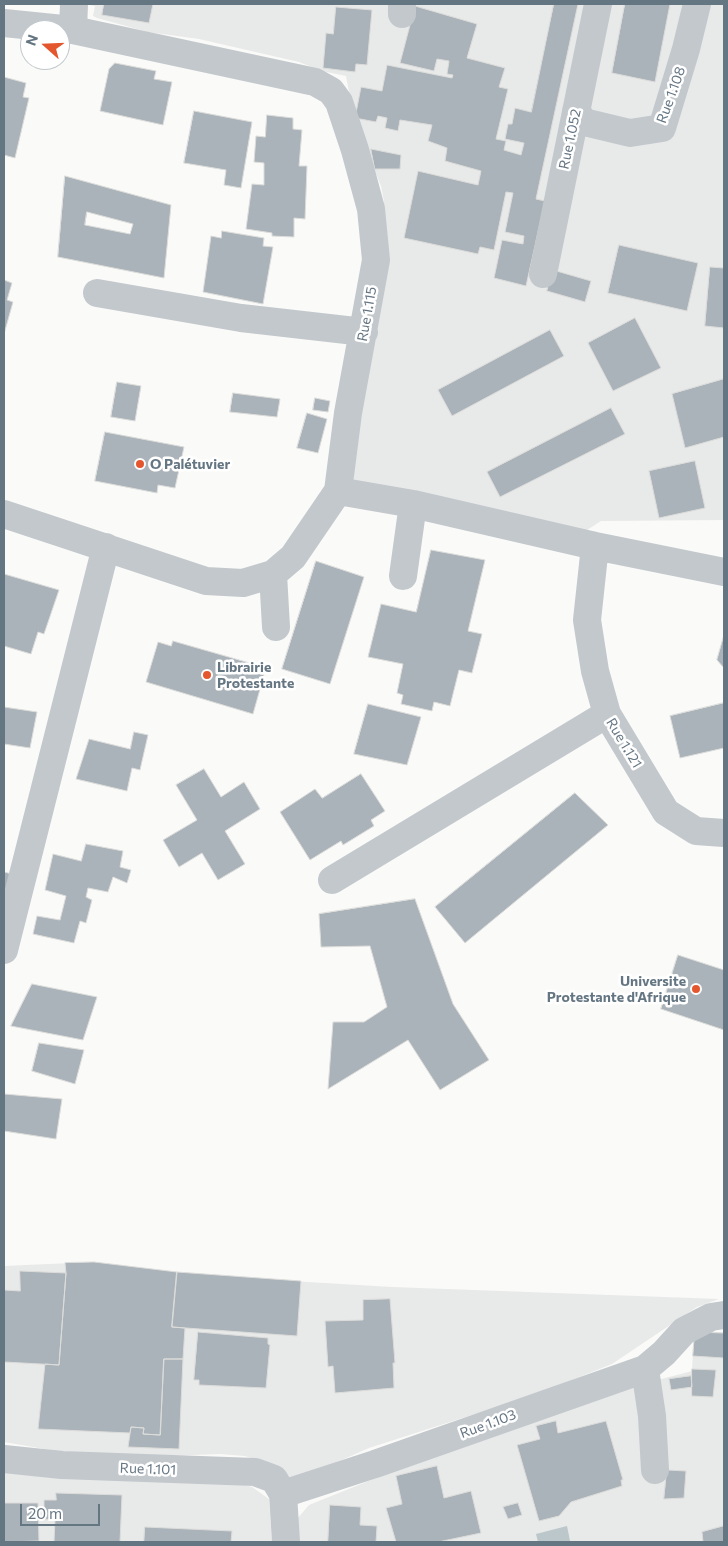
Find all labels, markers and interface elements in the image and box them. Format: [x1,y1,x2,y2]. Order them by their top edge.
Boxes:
north arrow [20,20,70,70]
text: N [22,32,41,48]
street label: Rue 1.108 [653,64,689,126]
street label: Rue 1.052 [555,107,585,171]
street label: Rue 1.115 [354,285,380,343]
place label: O Palétuvier [150,456,230,472]
marker: O Palétuvier [134,458,146,470]
place label: Librairie Protestante [217,659,294,692]
marker: Librairie Protestante [201,669,213,681]
street label: Rue 1.121 [603,715,645,771]
place label: Universite Protestante d'Afrique [547,973,686,1006]
marker: Universite Protestante d'Afrique [690,983,702,995]
street label: Rue 1.103 [458,1406,518,1442]
street label: Rue 1.101 [119,1460,177,1478]
scale bar [22,1494,102,1526]
text: 20 m [28,1504,62,1522]

